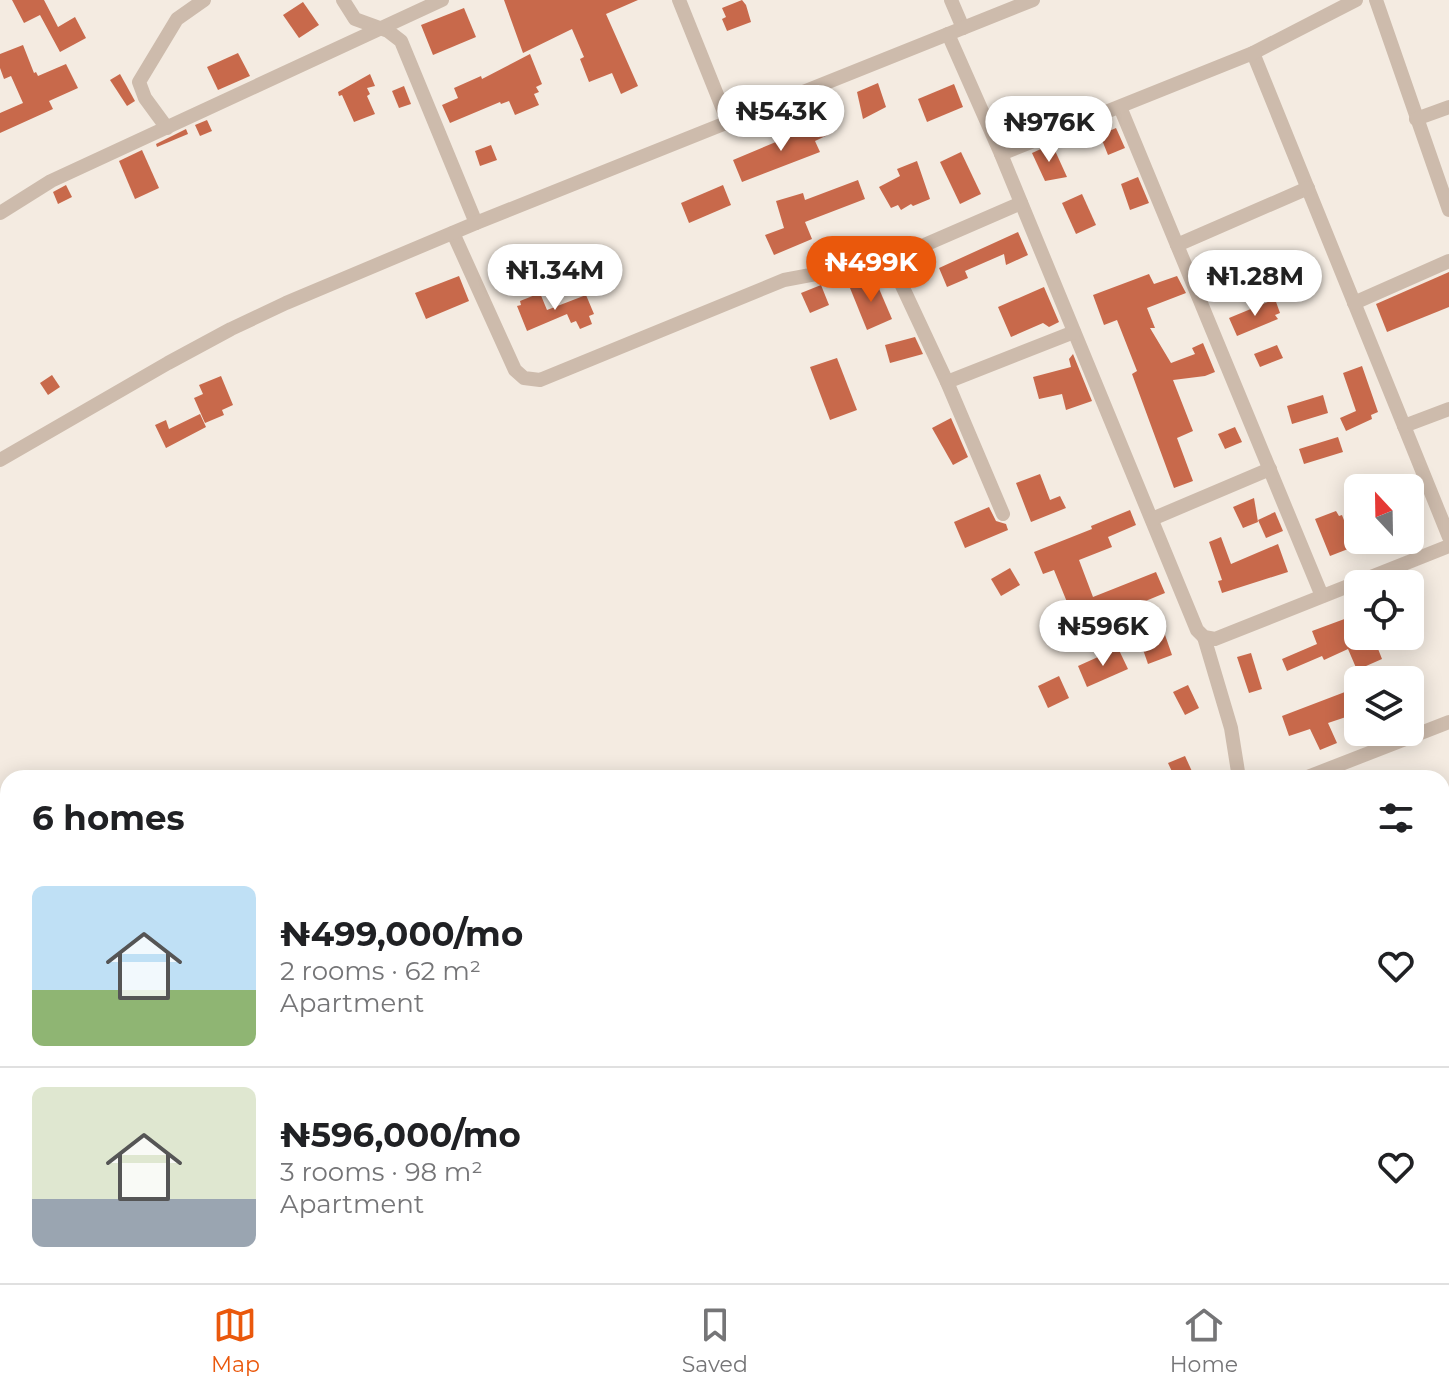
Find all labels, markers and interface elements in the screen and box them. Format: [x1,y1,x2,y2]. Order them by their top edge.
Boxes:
pin: ₦543K [725,85,837,153]
text: ₦543K [735,95,827,127]
pin: ₦976K [993,96,1105,164]
text: ₦976K [1003,106,1095,138]
pin: ₦499K [815,236,927,304]
pin: ₦1.34M [490,244,620,312]
text: ₦499K [824,246,918,278]
pin: ₦1.28M [1190,250,1320,318]
text: ₦1.34M [506,254,604,286]
text: ₦1.28M [1206,260,1304,292]
north arrow [1344,474,1424,554]
map controls [1344,474,1424,746]
button: locate [1344,570,1424,650]
pin: ₦596K [1047,600,1159,668]
text: ₦596K [1057,610,1149,642]
button: layers [1344,666,1424,746]
icon: filters [1374,796,1418,840]
text: 6 homes [32,797,185,839]
text: ₦499,000/mo [280,913,523,955]
icon: home [96,918,192,1014]
icon: heart [1374,944,1418,988]
text: 2 rooms · 62 m² [280,955,481,987]
text: Apartment [280,987,424,1019]
text: ₦596,000/mo [280,1114,521,1156]
icon: home [96,1119,192,1215]
icon: heart [1374,1145,1418,1189]
text: 3 rooms · 98 m² [280,1156,483,1188]
text: Apartment [280,1188,424,1220]
tab: Map [211,1303,260,1378]
tab: Saved [682,1303,748,1378]
tab: Home [1170,1303,1238,1378]

